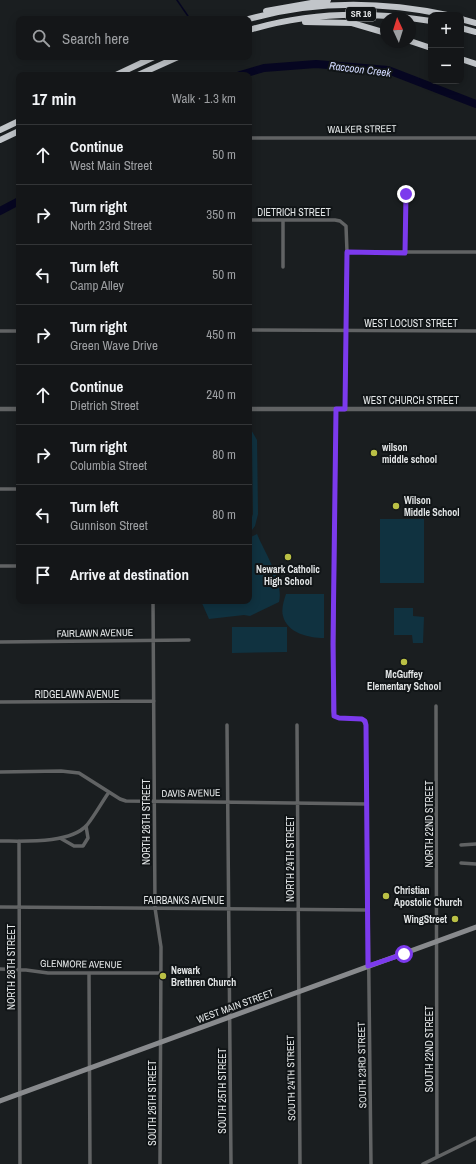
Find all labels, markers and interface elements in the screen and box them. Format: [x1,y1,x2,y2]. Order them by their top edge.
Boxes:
road number: SR 16 [346,7,376,21]
north arrow [380,12,416,48]
map controls [428,12,464,84]
button: + [428,12,464,48]
search box [16,16,252,60]
icon: search [30,27,52,49]
text: Search here [62,28,129,49]
button: − [428,48,464,84]
water label: Raccoon Creek [328,58,392,80]
text: 17 min [32,87,76,110]
text: Walk · 1.3 km [172,90,236,107]
street label: WALKER STREET [327,122,397,136]
text: Continue [70,136,123,157]
icon: ahead [32,144,54,166]
text: 50 m [212,146,236,163]
text: West Main Street [70,157,152,174]
route end [397,185,415,203]
text: Turn right [70,196,127,217]
icon: right [32,204,54,226]
text: 350 m [206,206,236,223]
street label: DIETRICH STREET [257,206,331,219]
text: North 23rd Street [70,217,152,234]
text: Turn left [70,256,118,277]
icon: left [32,264,54,286]
text: 50 m [212,266,236,283]
text: Camp Alley [70,277,124,294]
text: Turn right [70,316,127,337]
street label: WEST LOCUST STREET [364,317,458,330]
icon: right [32,324,54,346]
text: 450 m [206,326,236,343]
text: Green Wave Drive [70,337,158,354]
text: Continue [70,376,123,397]
icon: ahead [32,384,54,406]
text: 240 m [206,386,236,403]
street label: WEST CHURCH STREET [363,394,459,407]
text: Dietrich Street [70,397,139,414]
text: Turn right [70,436,127,457]
place label: wilson middle school [382,441,437,466]
icon: right [32,444,54,466]
text: 80 m [212,446,236,463]
marker: wilson middle school [369,448,379,458]
text: Columbia Street [70,457,147,474]
place label: Wilson Middle School [404,494,460,519]
text: Turn left [70,496,118,517]
marker: Wilson Middle School [391,501,401,511]
icon: left [32,504,54,526]
text: 80 m [212,506,236,523]
text: Gunnison Street [70,517,148,534]
marker: Newark Catholic High School [283,552,293,562]
place label: Newark Catholic High School [256,563,320,588]
icon: arrive [32,564,54,586]
text: Arrive at destination [70,564,189,585]
street label: FAIRLAWN AVENUE [57,626,133,640]
marker: McGuffey Elementary School [399,657,409,667]
place label: McGuffey Elementary School [367,668,441,693]
street label: RIDGELAWN AVENUE [35,688,119,701]
street label: NORTH 26TH STREET [140,779,153,865]
street label: NORTH 22ND STREET [423,781,436,867]
street label: DAVIS AVENUE [161,786,221,800]
street label: NORTH 24TH STREET [284,816,297,902]
place label: Christian Apostolic Church [394,884,462,909]
marker: Christian Apostolic Church [381,891,391,901]
street label: FAIRBANKS AVENUE [144,894,224,907]
place label: WingStreet [404,913,447,926]
marker: WingStreet [450,914,460,924]
street label: NORTH 28TH STREET [5,924,18,1010]
route start [395,945,413,963]
street label: GLENMORE AVENUE [40,957,122,971]
place label: Newark Brethren Church [171,964,236,989]
marker: Newark Brethren Church [158,971,168,981]
street label: WEST MAIN STREET [195,986,275,1026]
street label: SOUTH 22ND STREET [423,1006,436,1092]
street label: SOUTH 23RD STREET [355,1022,369,1108]
street label: SOUTH 24TH STREET [284,1035,298,1121]
street label: SOUTH 25TH STREET [216,1048,229,1134]
street label: SOUTH 26TH STREET [146,1060,159,1146]

